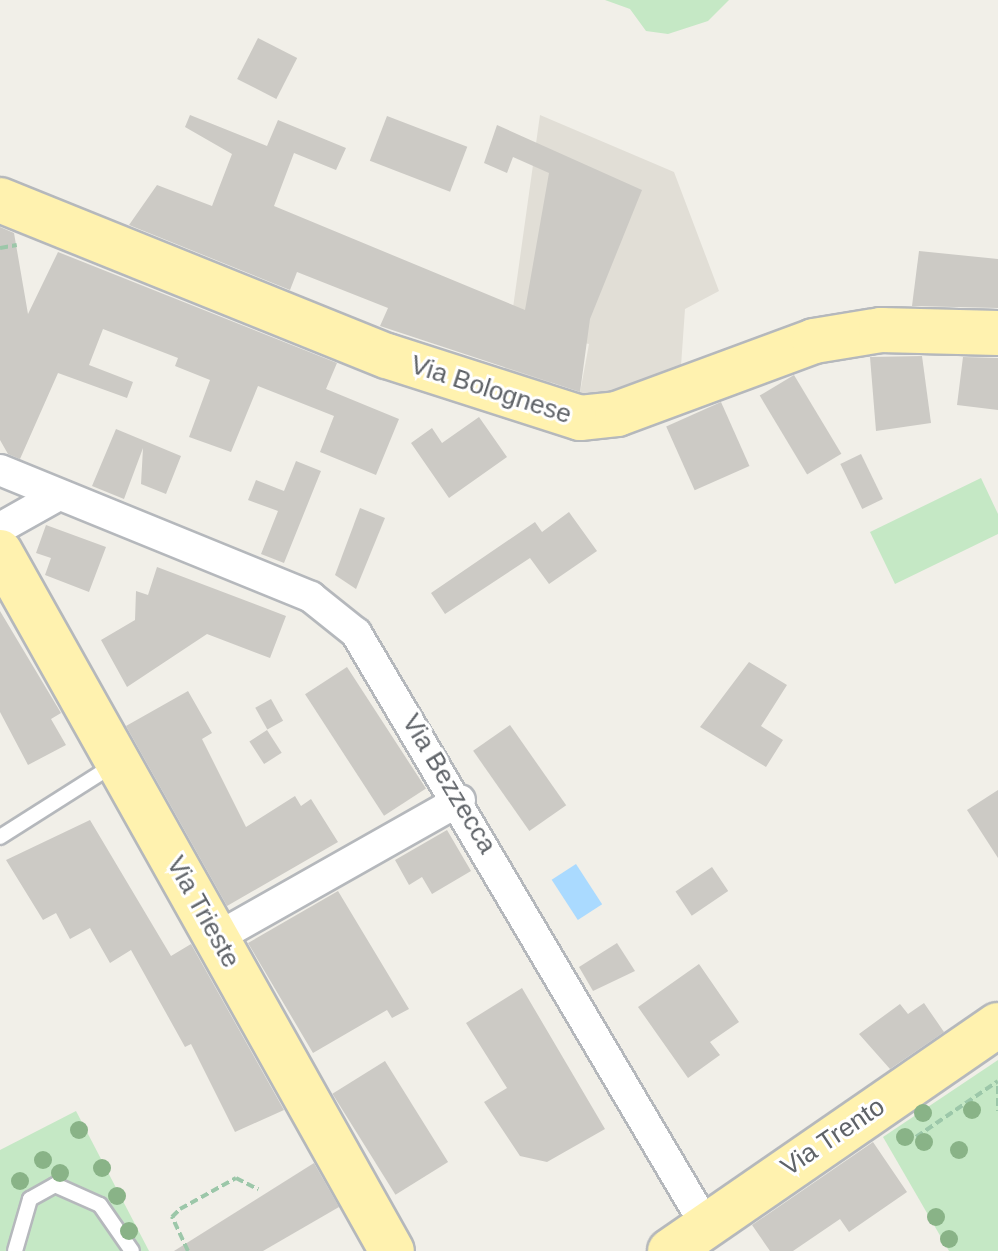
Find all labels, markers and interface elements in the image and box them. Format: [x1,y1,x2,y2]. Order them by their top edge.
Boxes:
street label: Via Bolognese [407,349,575,431]
street label: Via Bezzecca [395,709,503,859]
street label: Via Trieste [160,851,246,973]
street label: Via Trento [775,1091,891,1183]

